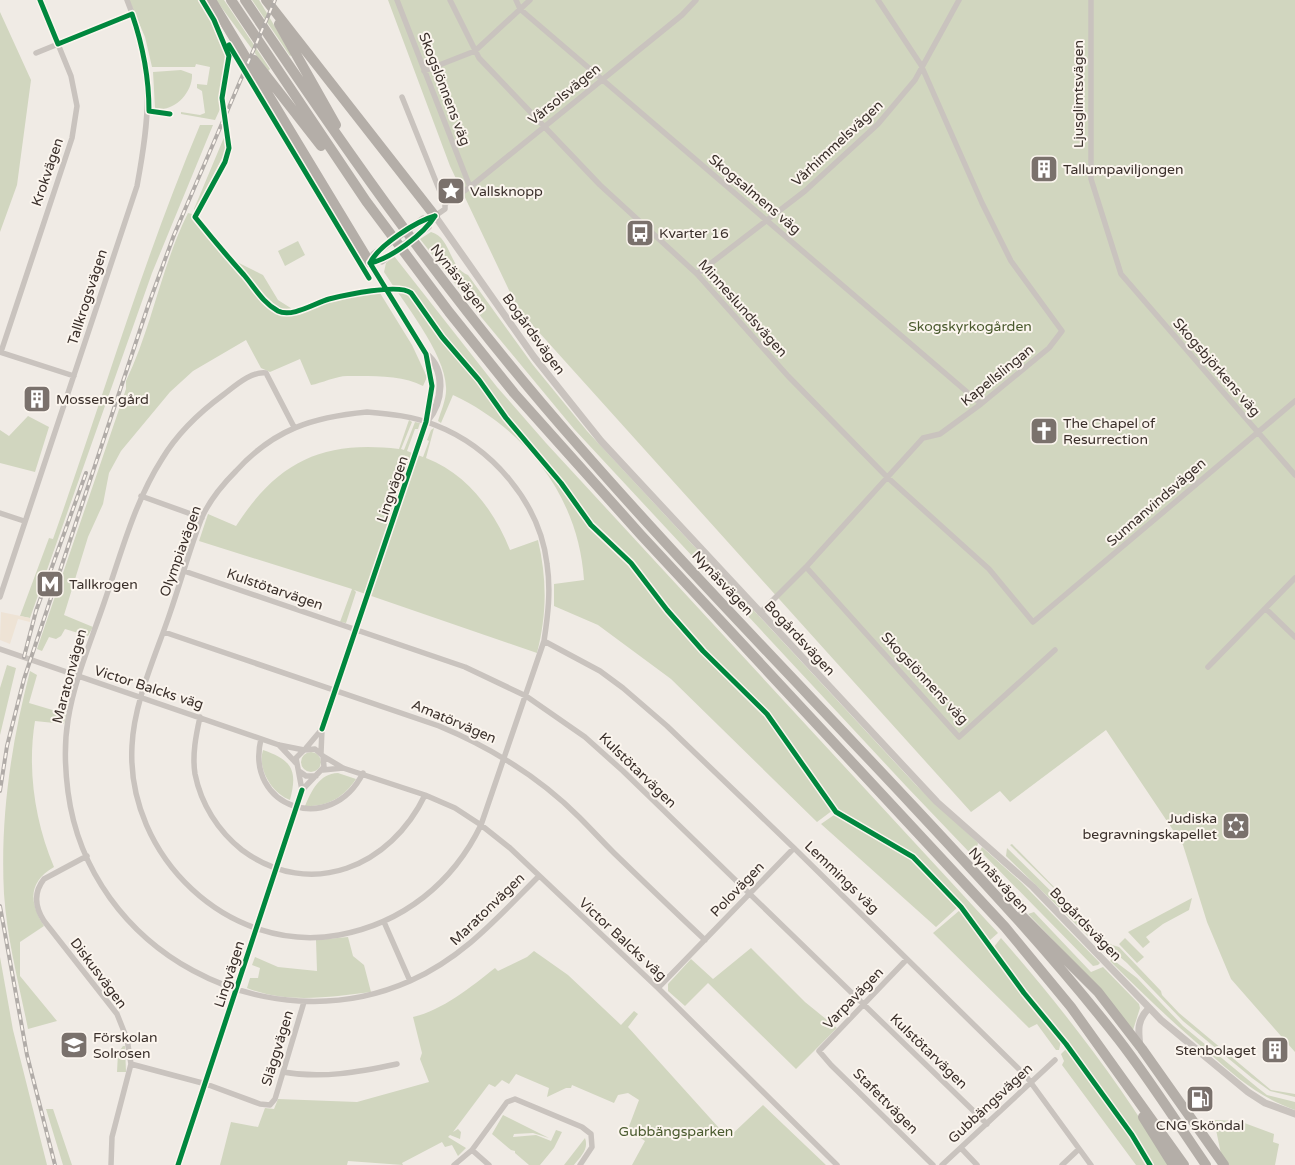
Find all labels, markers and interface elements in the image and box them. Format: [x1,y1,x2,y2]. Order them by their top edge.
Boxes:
street label: Skogslönnens väg [415,30,474,148]
street label: Ljusglimtsvägen [1070,40,1087,148]
street label: Vårsolsvägen [525,60,604,129]
street label: Vårhimmelsvägen [788,97,886,190]
street label: Krokvägen [28,136,67,209]
street label: Skogsalmens väg [705,151,804,238]
building icon: Tallumpaviljongen [1029,154,1059,184]
place label: Tallumpaviljongen [1063,161,1183,178]
place icon: Vallsknopp [436,176,466,206]
place label: Vallsknopp [470,183,543,200]
bus stop icon: Kvarter 16 [625,218,655,248]
place label: Kvarter 16 [659,225,729,242]
street label: Nynäsvägen [427,241,491,316]
street label: Tallkrogsvägen [64,247,111,347]
street label: Minneslundsvägen [694,256,791,361]
street label: Bogårdsvägen [499,290,569,378]
street label: Skogsbjörkens väg [1169,315,1264,420]
park label: Skogskyrkogården [908,318,1032,335]
street label: Kapellslingan [958,341,1037,410]
building icon: Mossens gård [22,384,52,414]
place label: Mossens gård [56,391,149,408]
place label: The Chapel of Resurrection [1063,415,1156,448]
church icon: The Chapel of Resurrection [1029,416,1059,446]
street label: Lingvägen [373,454,412,525]
street label: Sunnanvindsvägen [1103,455,1209,550]
street label: Olympiavägen [156,503,205,599]
street label: Nynäsvägen [688,547,757,619]
street label: Kulstötarvägen [224,565,325,614]
metro station icon: Tallkrogen [35,569,65,599]
place label: Tallkrogen [69,576,138,593]
street label: Bogårdsvägen [761,597,839,679]
street label: Maratonvägen [49,627,90,725]
street label: Skogslönnens väg [878,629,972,728]
street label: Victor Balcks väg [92,662,206,713]
street label: Amatörvägen [409,696,499,747]
street label: Kulstötarvägen [595,729,680,811]
place label: Judiska begravningskapellet [1082,810,1218,843]
synagogue icon: Judiska begravningskapellet [1221,811,1251,841]
street label: Lemmings väg [801,838,882,917]
street label: Nynäsvägen [965,844,1032,917]
street label: Polovägen [707,858,768,920]
street label: Maratonvägen [447,870,528,949]
street label: Bogårdsvägen [1046,884,1125,965]
street label: Victor Balcks väg [575,894,670,984]
street label: Diskusvägen [67,935,131,1012]
street label: Lingvägen [211,939,248,1010]
street label: Varpavägen [820,964,887,1033]
street label: Släggvägen [258,1008,297,1088]
street label: Kulstötarvägen [886,1010,971,1092]
place label: Förskolan Solrosen [93,1029,157,1062]
school or university icon: Förskolan Solrosen [59,1030,89,1060]
building icon: Stenbolaget [1260,1035,1290,1065]
place label: Stenbolaget [1175,1042,1257,1059]
street label: Gubbängsvägen [945,1060,1036,1147]
street label: Stafettvägen [849,1065,922,1138]
fuel station icon: CNG Sköndal [1185,1084,1215,1114]
place label: CNG Sköndal [1156,1117,1244,1134]
park label: Gubbängsparken [619,1123,733,1140]

